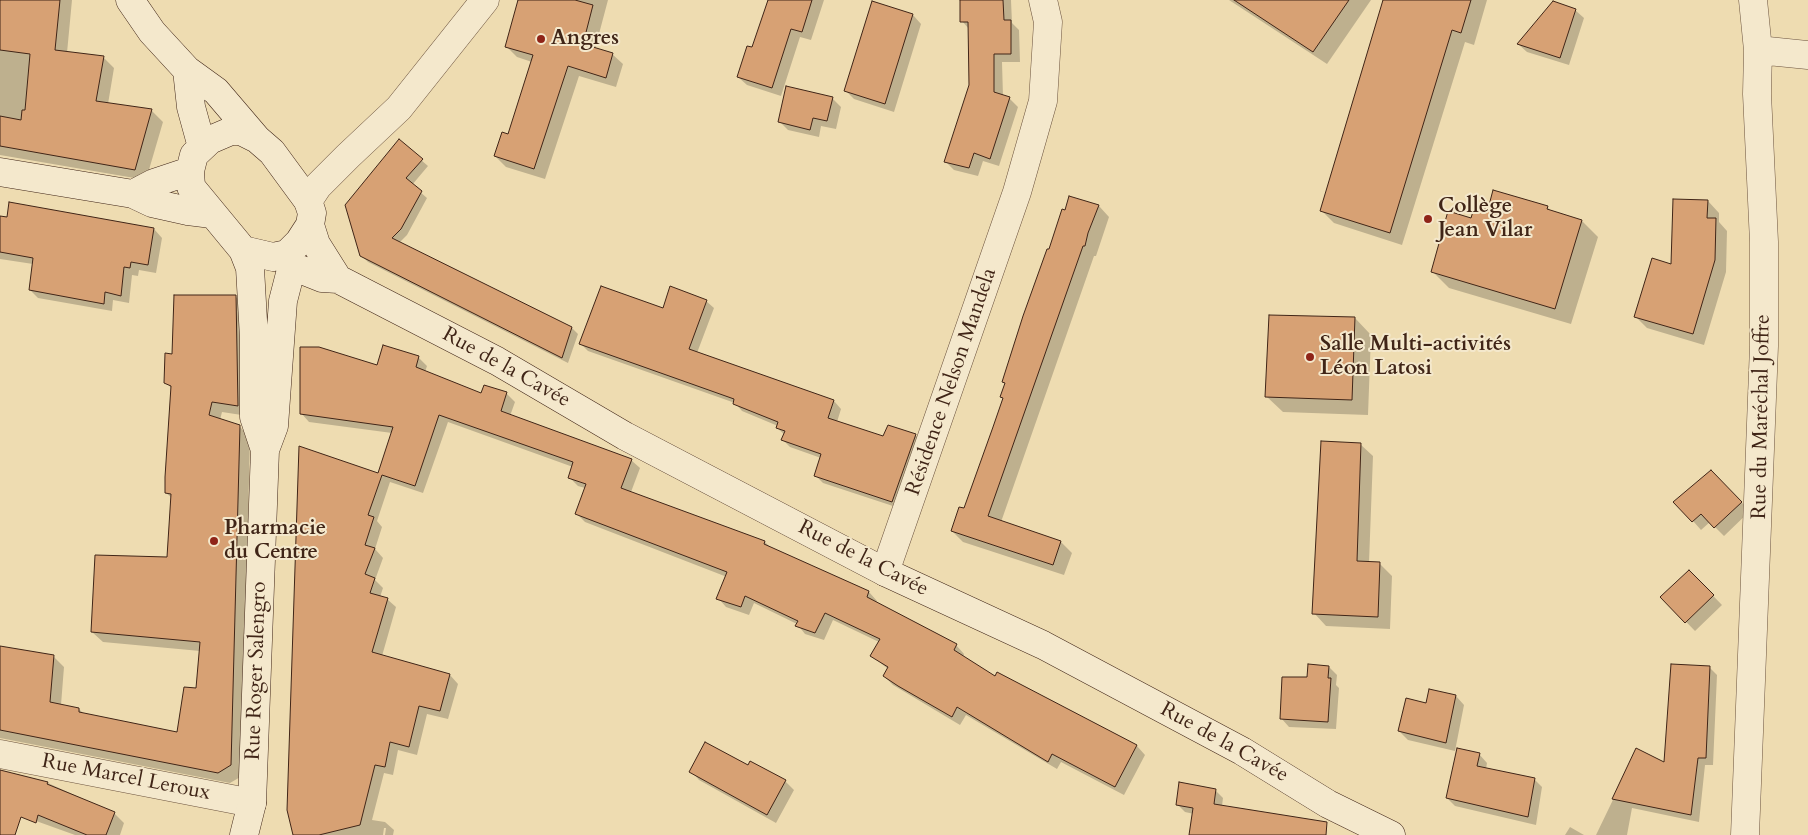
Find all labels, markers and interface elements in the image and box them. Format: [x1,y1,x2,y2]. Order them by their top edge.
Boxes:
place label: Angres [551,26,619,52]
marker: Angres [535,33,547,45]
place label: Collège Jean Vilar [1438,194,1532,244]
marker: Collège Jean Vilar [1422,213,1434,225]
street label: Résidence Nelson Mandela [901,265,1003,499]
street label: Rue du Maréchal Joffre [1748,314,1776,520]
street label: Rue de la Cavée [438,322,574,414]
place label: Salle Multi-activités Léon Latosi [1320,332,1511,382]
marker: Salle Multi-activités Léon Latosi [1304,351,1316,363]
street label: Rue de la Cavée [794,515,932,603]
place label: Pharmacie du Centre [224,516,326,566]
marker: Pharmacie du Centre [208,535,220,547]
street label: Rue Roger Salengro [241,581,273,761]
street label: Rue de la Cavée [1156,697,1292,789]
street label: Rue Marcel Leroux [40,749,212,807]

